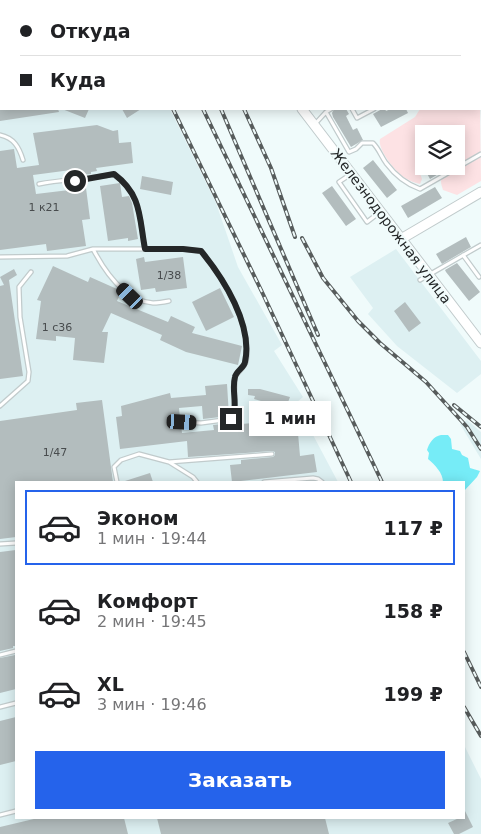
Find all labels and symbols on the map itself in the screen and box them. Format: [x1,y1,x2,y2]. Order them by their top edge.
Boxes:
street label: Железнодорожная улица [328,145,454,307]
route start [64,170,86,192]
house number: 1 к21 [28,201,60,214]
house number: 1/38 [157,269,181,282]
car [113,280,146,312]
house number: 1 с36 [42,321,72,334]
callout: 1 мин [248,402,331,436]
route end [220,408,242,430]
car [166,414,197,430]
house number: 1/47 [43,446,67,459]

